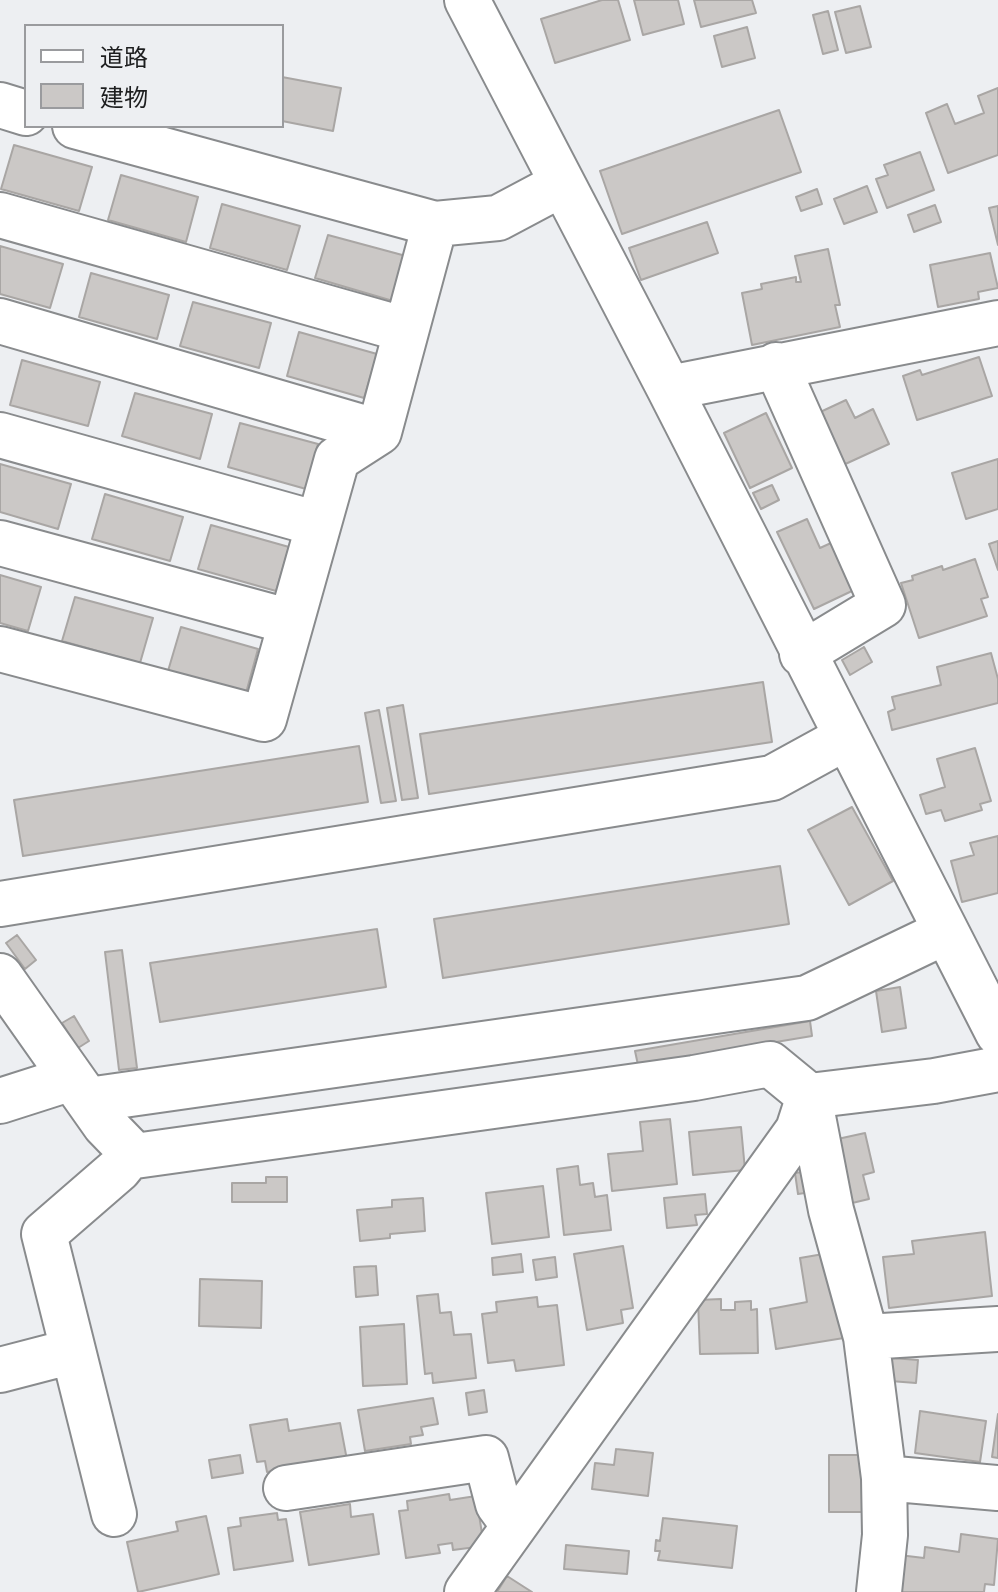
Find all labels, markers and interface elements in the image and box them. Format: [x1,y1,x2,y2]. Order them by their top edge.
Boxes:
legend [24,24,284,128]
text: 道路 [100,42,148,74]
text: 建物 [100,82,148,114]

